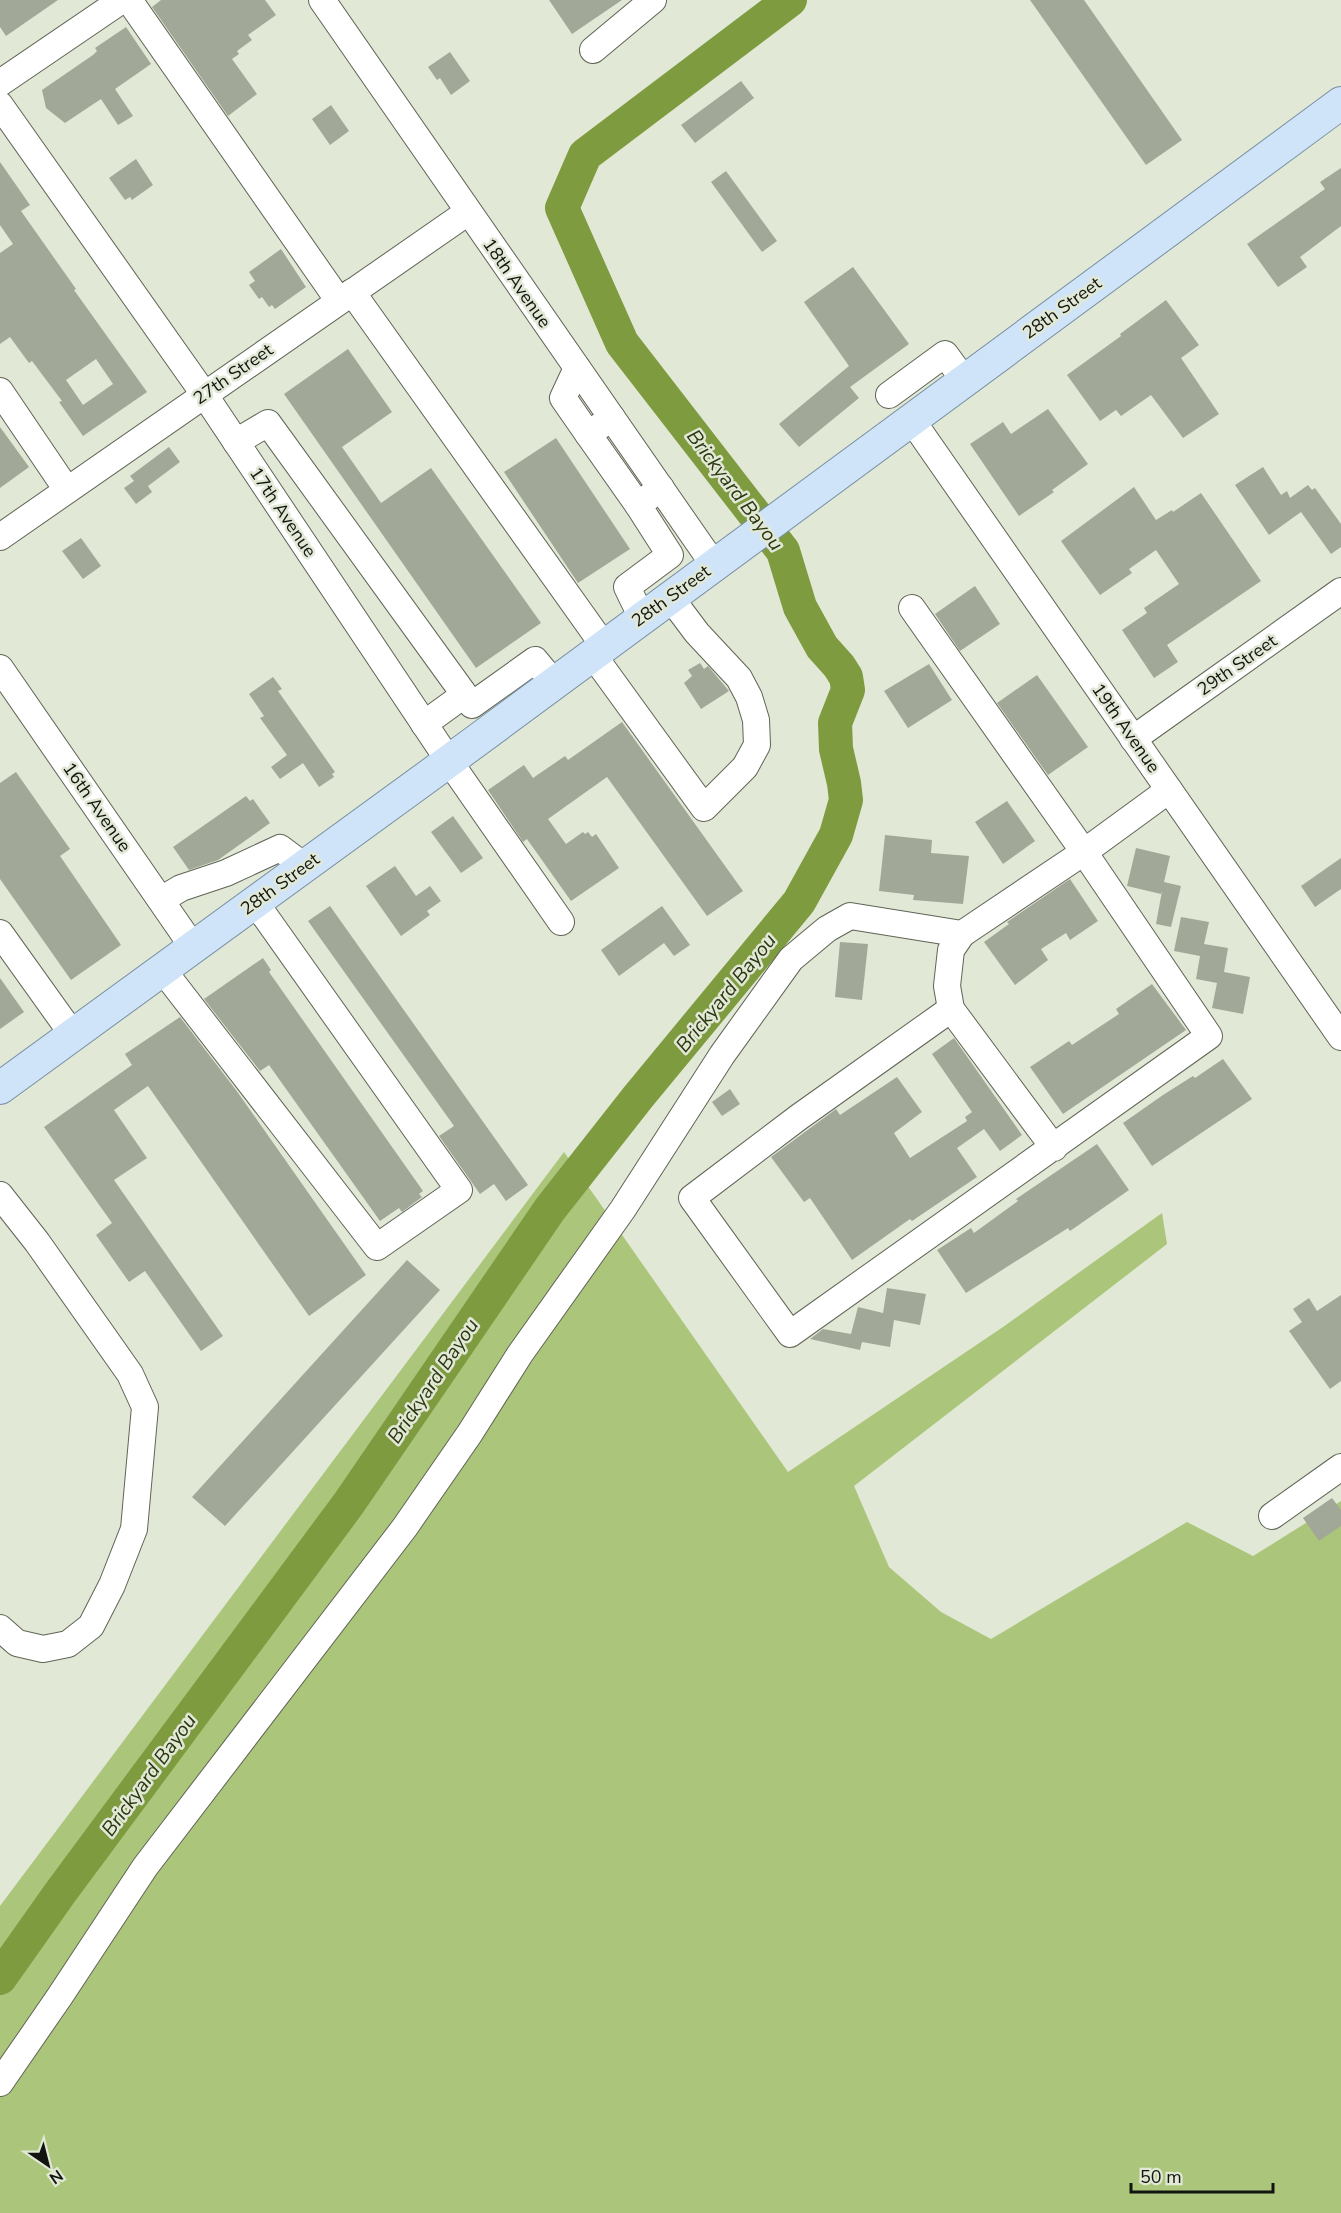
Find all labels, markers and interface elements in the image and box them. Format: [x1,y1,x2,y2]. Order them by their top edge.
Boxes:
street label: 18th Avenue [477,234,557,332]
street label: 28th Street [1018,271,1107,345]
street label: 27th Street [188,337,278,410]
water label: Brickyard Bayou [681,424,789,556]
street label: 17th Avenue [244,462,322,562]
street label: 28th Street [627,559,716,633]
street label: 29th Street [1192,628,1282,701]
street label: 19th Avenue [1086,679,1166,777]
street label: 16th Avenue [57,758,137,856]
street label: 28th Street [236,847,325,921]
water label: Brickyard Bayou [670,928,782,1058]
water label: Brickyard Bayou [381,1313,485,1449]
water label: Brickyard Bayou [95,1708,203,1842]
north arrow [18,2135,78,2195]
scale bar [1131,2156,1274,2194]
text: N [45,2164,67,2189]
text: 50 m [1140,2165,1182,2189]

